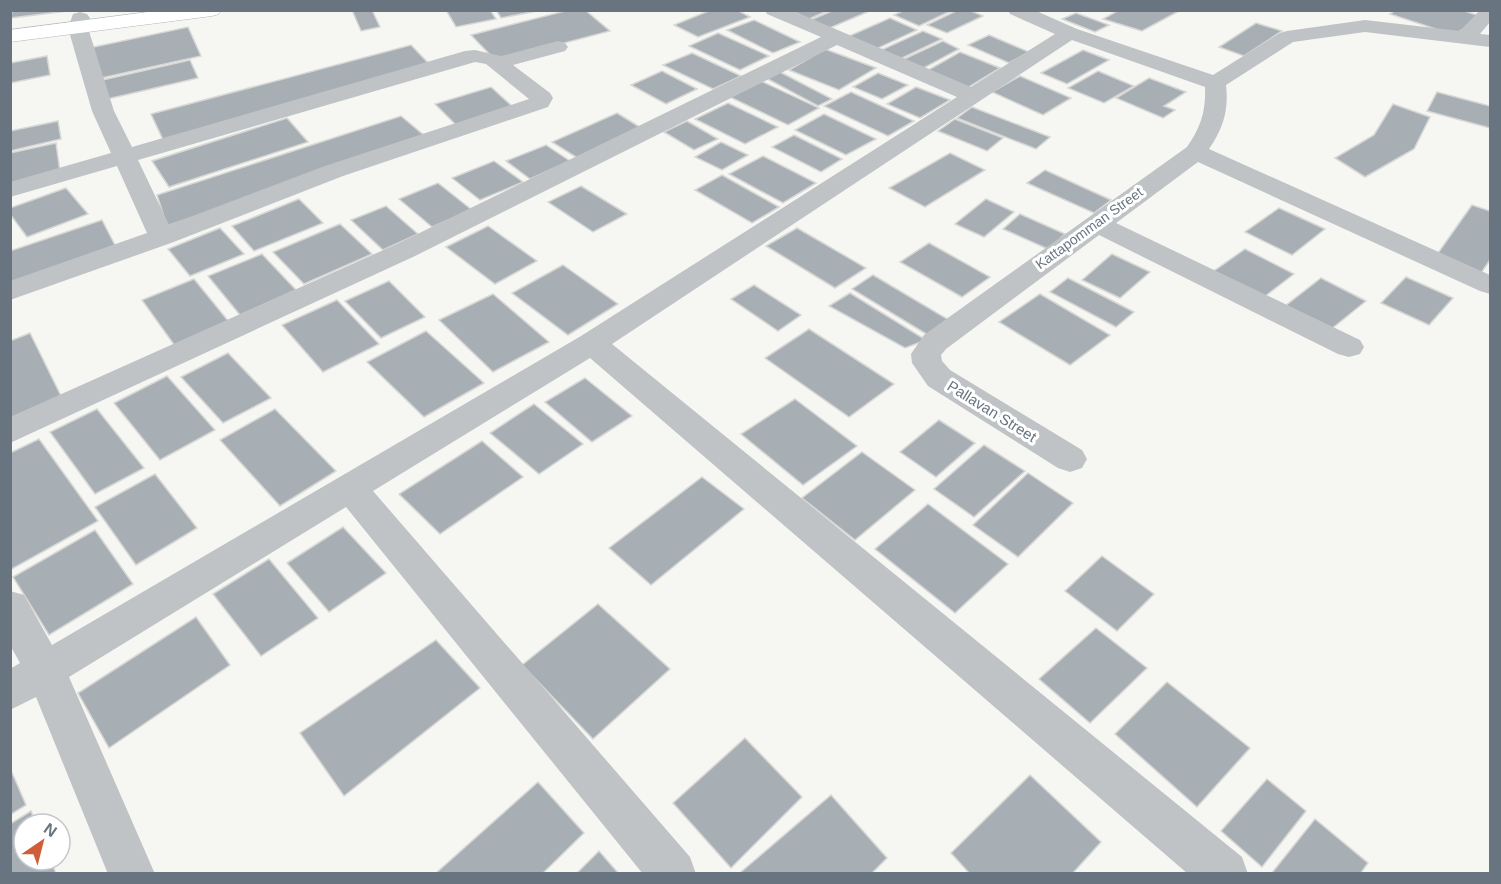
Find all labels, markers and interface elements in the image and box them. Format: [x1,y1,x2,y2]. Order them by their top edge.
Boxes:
street label: Kattapomman Street [1032,184,1146,272]
street label: Pallavan Street [944,377,1040,446]
north arrow [12,812,72,872]
text: N [41,820,60,840]

